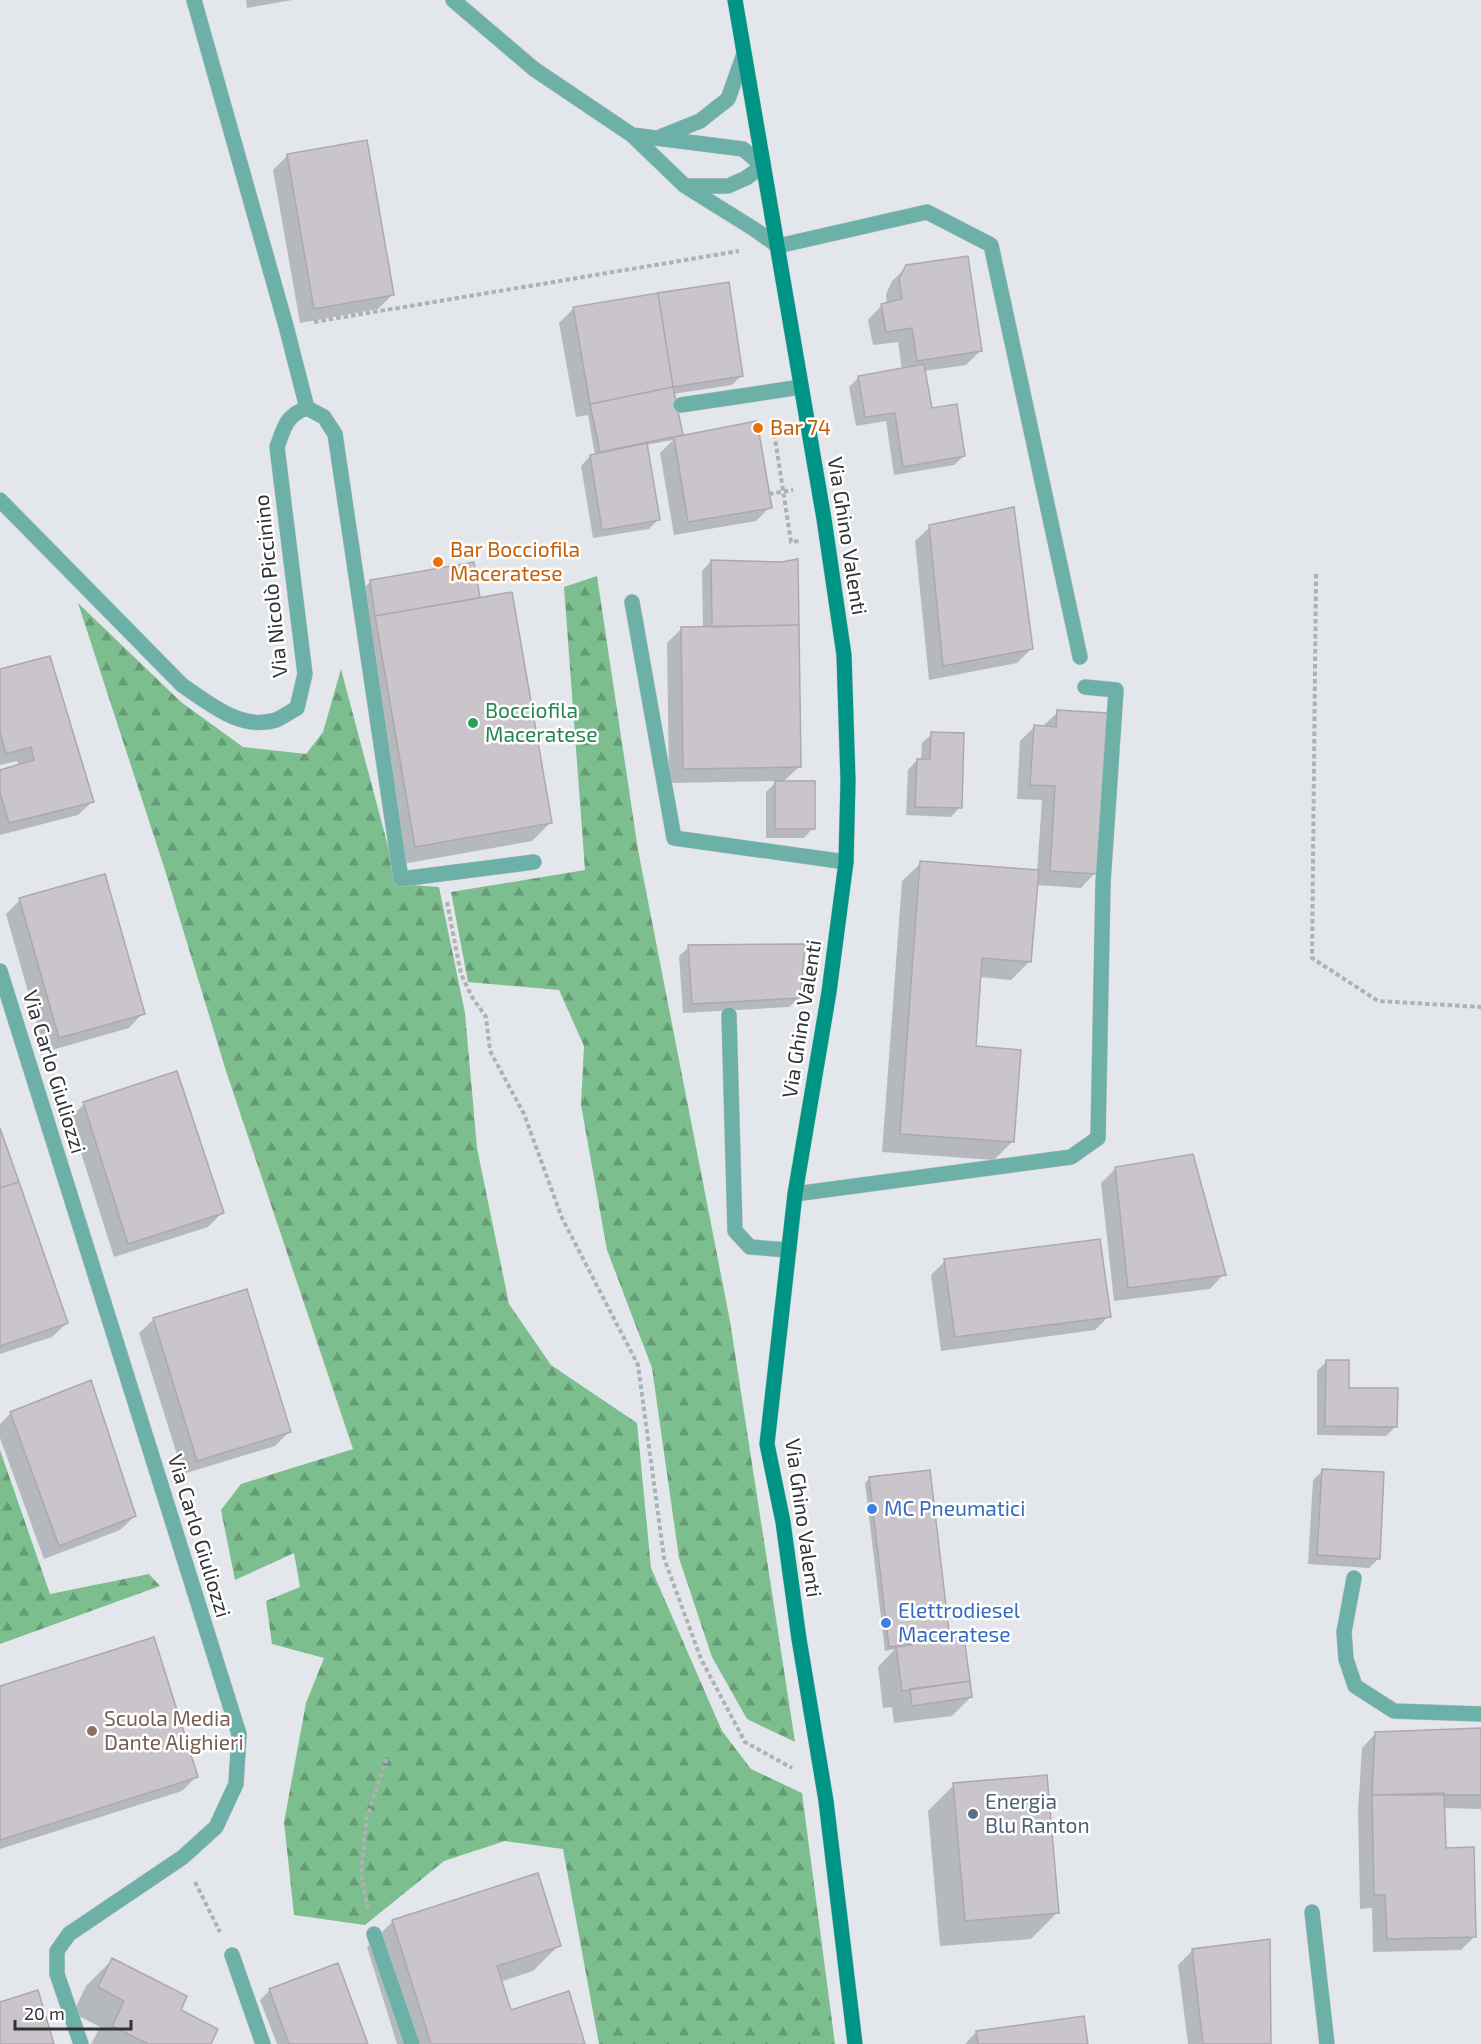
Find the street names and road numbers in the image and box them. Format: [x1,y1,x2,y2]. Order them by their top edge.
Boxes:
street label: Via Ghino Valenti [824,455,873,617]
street label: Via Nicolò Piccinino [247,493,292,679]
street label: Via Ghino Valenti [776,938,825,1100]
street label: Via Carlo Giuliozzi [19,987,92,1156]
street label: Via Ghino Valenti [781,1437,828,1599]
street label: Via Carlo Giuliozzi [164,1451,237,1620]

